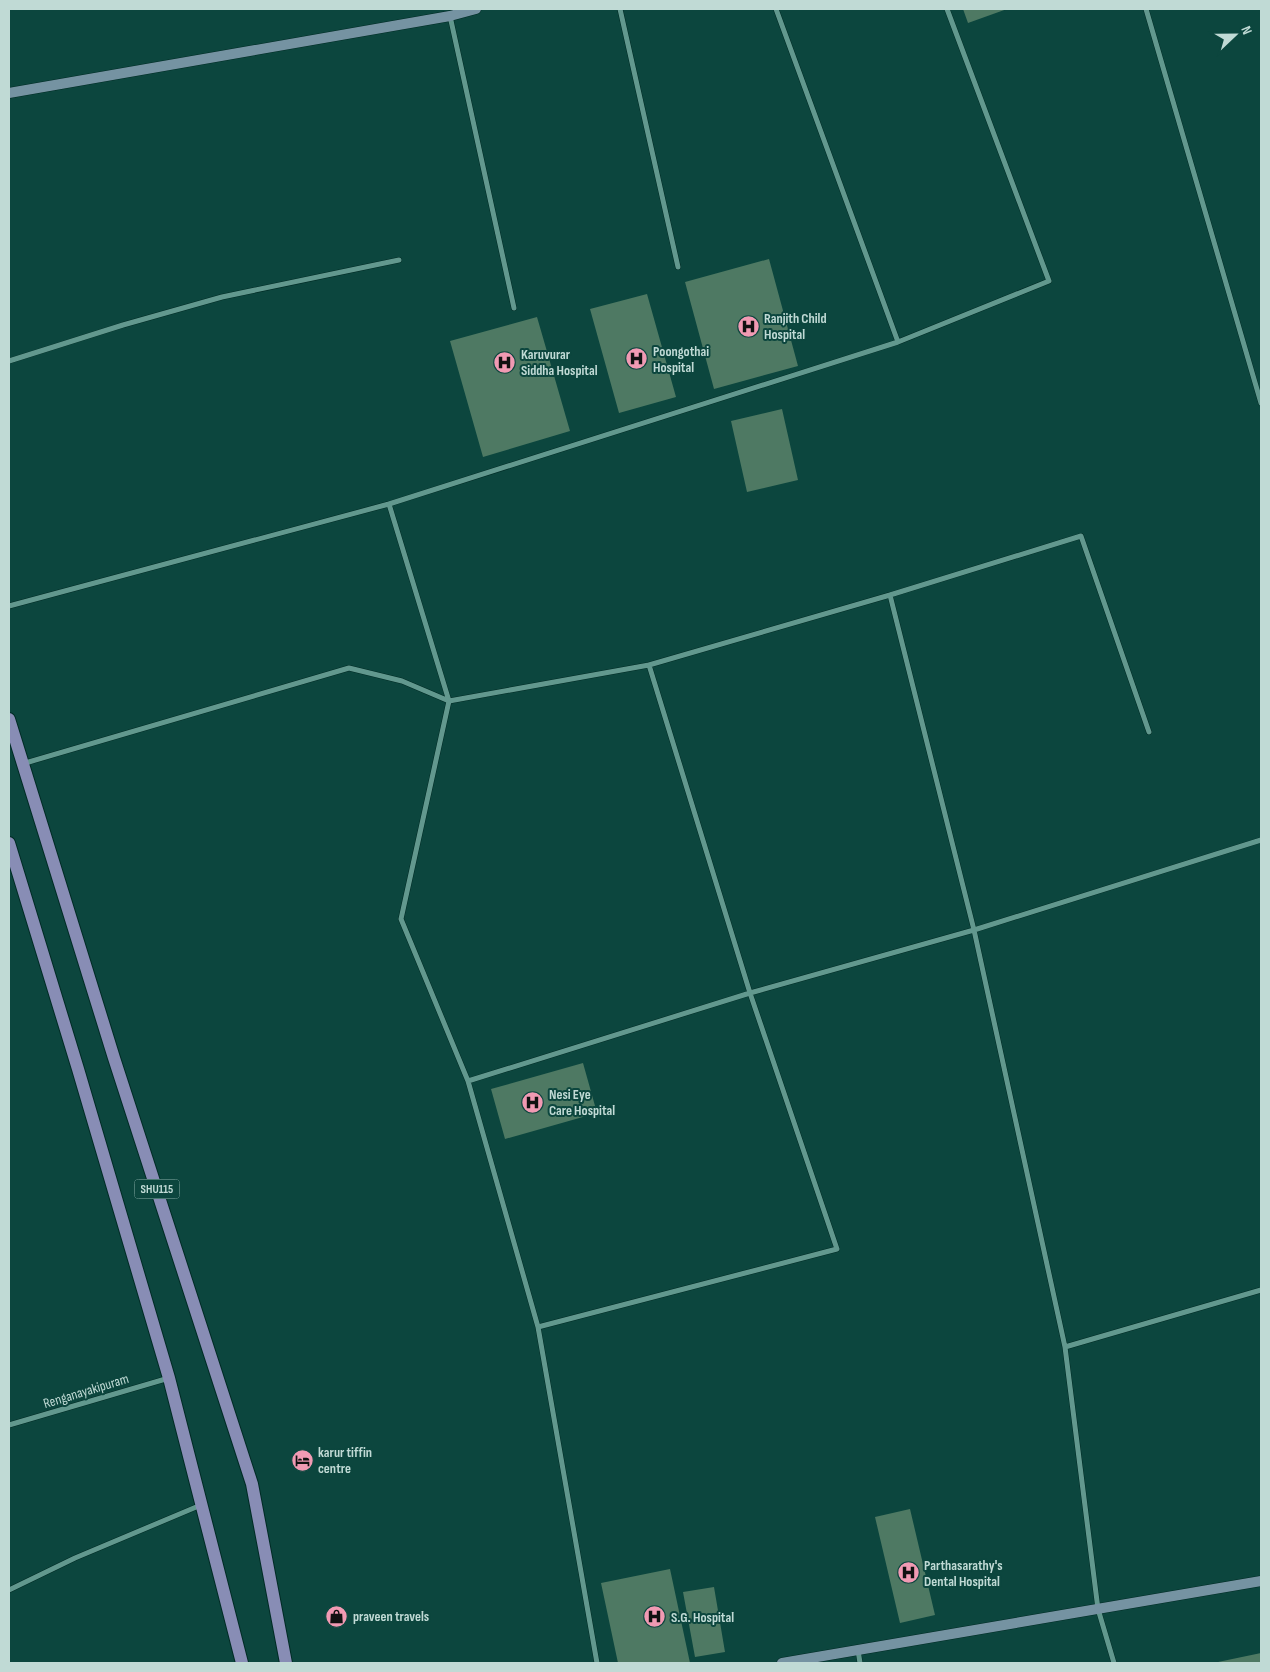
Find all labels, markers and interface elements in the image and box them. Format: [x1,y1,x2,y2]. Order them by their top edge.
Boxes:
north arrow [1210,10,1260,60]
text: N [1237,24,1256,37]
place label: Ranjith Child Hospital [764,310,827,343]
hospital icon: Ranjith Child Hospital [736,314,760,338]
place label: Poongothai Hospital [653,343,709,376]
place label: Karuvurar Siddha Hospital [521,346,598,379]
hospital icon: Poongothai Hospital [625,347,649,371]
hospital icon: Karuvurar Siddha Hospital [493,350,517,374]
place label: Nesi Eye Care Hospital [549,1086,615,1119]
hospital icon: Nesi Eye Care Hospital [521,1090,545,1114]
road number: SHU115 [134,1180,180,1198]
street label: Renganayakipuram [41,1370,131,1412]
place label: karur tiffin centre [318,1444,372,1477]
hotel icon: karur tiffin centre [290,1448,314,1472]
place label: Parthasarathy's Dental Hospital [924,1557,1003,1590]
hospital icon: Parthasarathy's Dental Hospital [896,1561,920,1585]
shop icon: praveen travels [325,1604,349,1628]
hospital icon: S.G. Hospital [643,1605,667,1629]
place label: praveen travels [353,1608,429,1625]
place label: S.G. Hospital [671,1609,734,1626]

